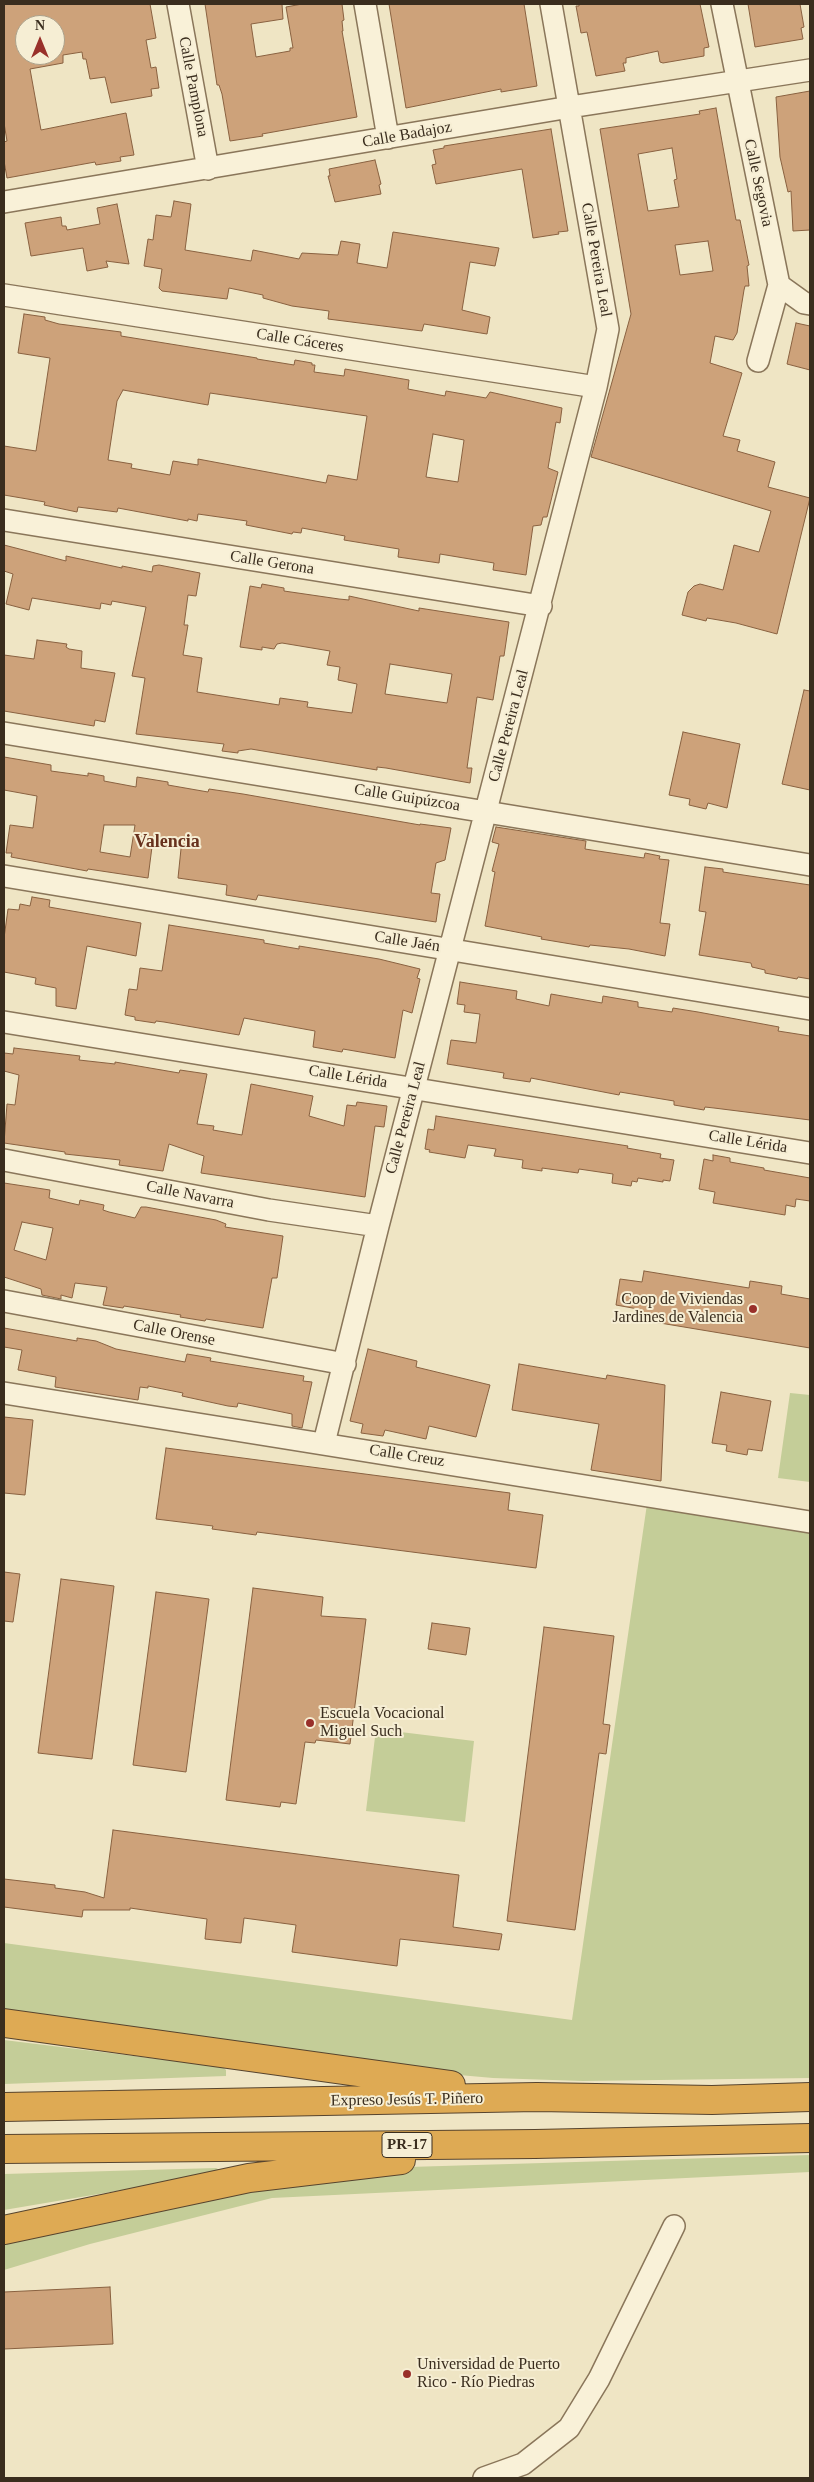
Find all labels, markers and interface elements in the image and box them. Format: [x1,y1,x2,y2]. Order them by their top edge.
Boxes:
north arrow [15,15,65,65]
text: N [35,18,45,33]
street label: Calle Pamplona [174,35,212,139]
street label: Calle Badajoz [361,118,453,152]
street label: Calle Segovia [739,137,777,229]
street label: Calle Pereira Leal [577,201,615,319]
street label: Calle Cáceres [255,325,345,357]
street label: Calle Gerona [229,547,315,579]
street label: Calle Pereira Leal [485,668,533,784]
street label: Calle Guipúzcoa [353,780,461,816]
district label: Valencia [134,831,200,853]
street label: Calle Jaén [373,927,441,957]
street label: Calle Pereira Leal [382,1060,430,1176]
street label: Calle Lérida [307,1061,389,1093]
street label: Calle Lérida [707,1126,789,1158]
street label: Calle Navarra [144,1177,236,1213]
place label: Coop de Viviendas Jardines de Valencia [612,1290,743,1328]
marker: Coop de Viviendas Jardines de Valencia [747,1303,759,1315]
street label: Calle Orense [131,1316,217,1350]
street label: Calle Creuz [368,1441,446,1471]
place label: Escuela Vocacional Miguel Such [320,1704,445,1742]
marker: Escuela Vocacional Miguel Such [304,1717,316,1729]
street label: Expreso Jesús T. Piñero [331,2089,483,2111]
road number: PR-17 [382,2132,432,2158]
place label: Universidad de Puerto Rico - Río Piedras [417,2355,560,2393]
marker: Universidad de Puerto Rico - Río Piedras [401,2368,413,2380]

